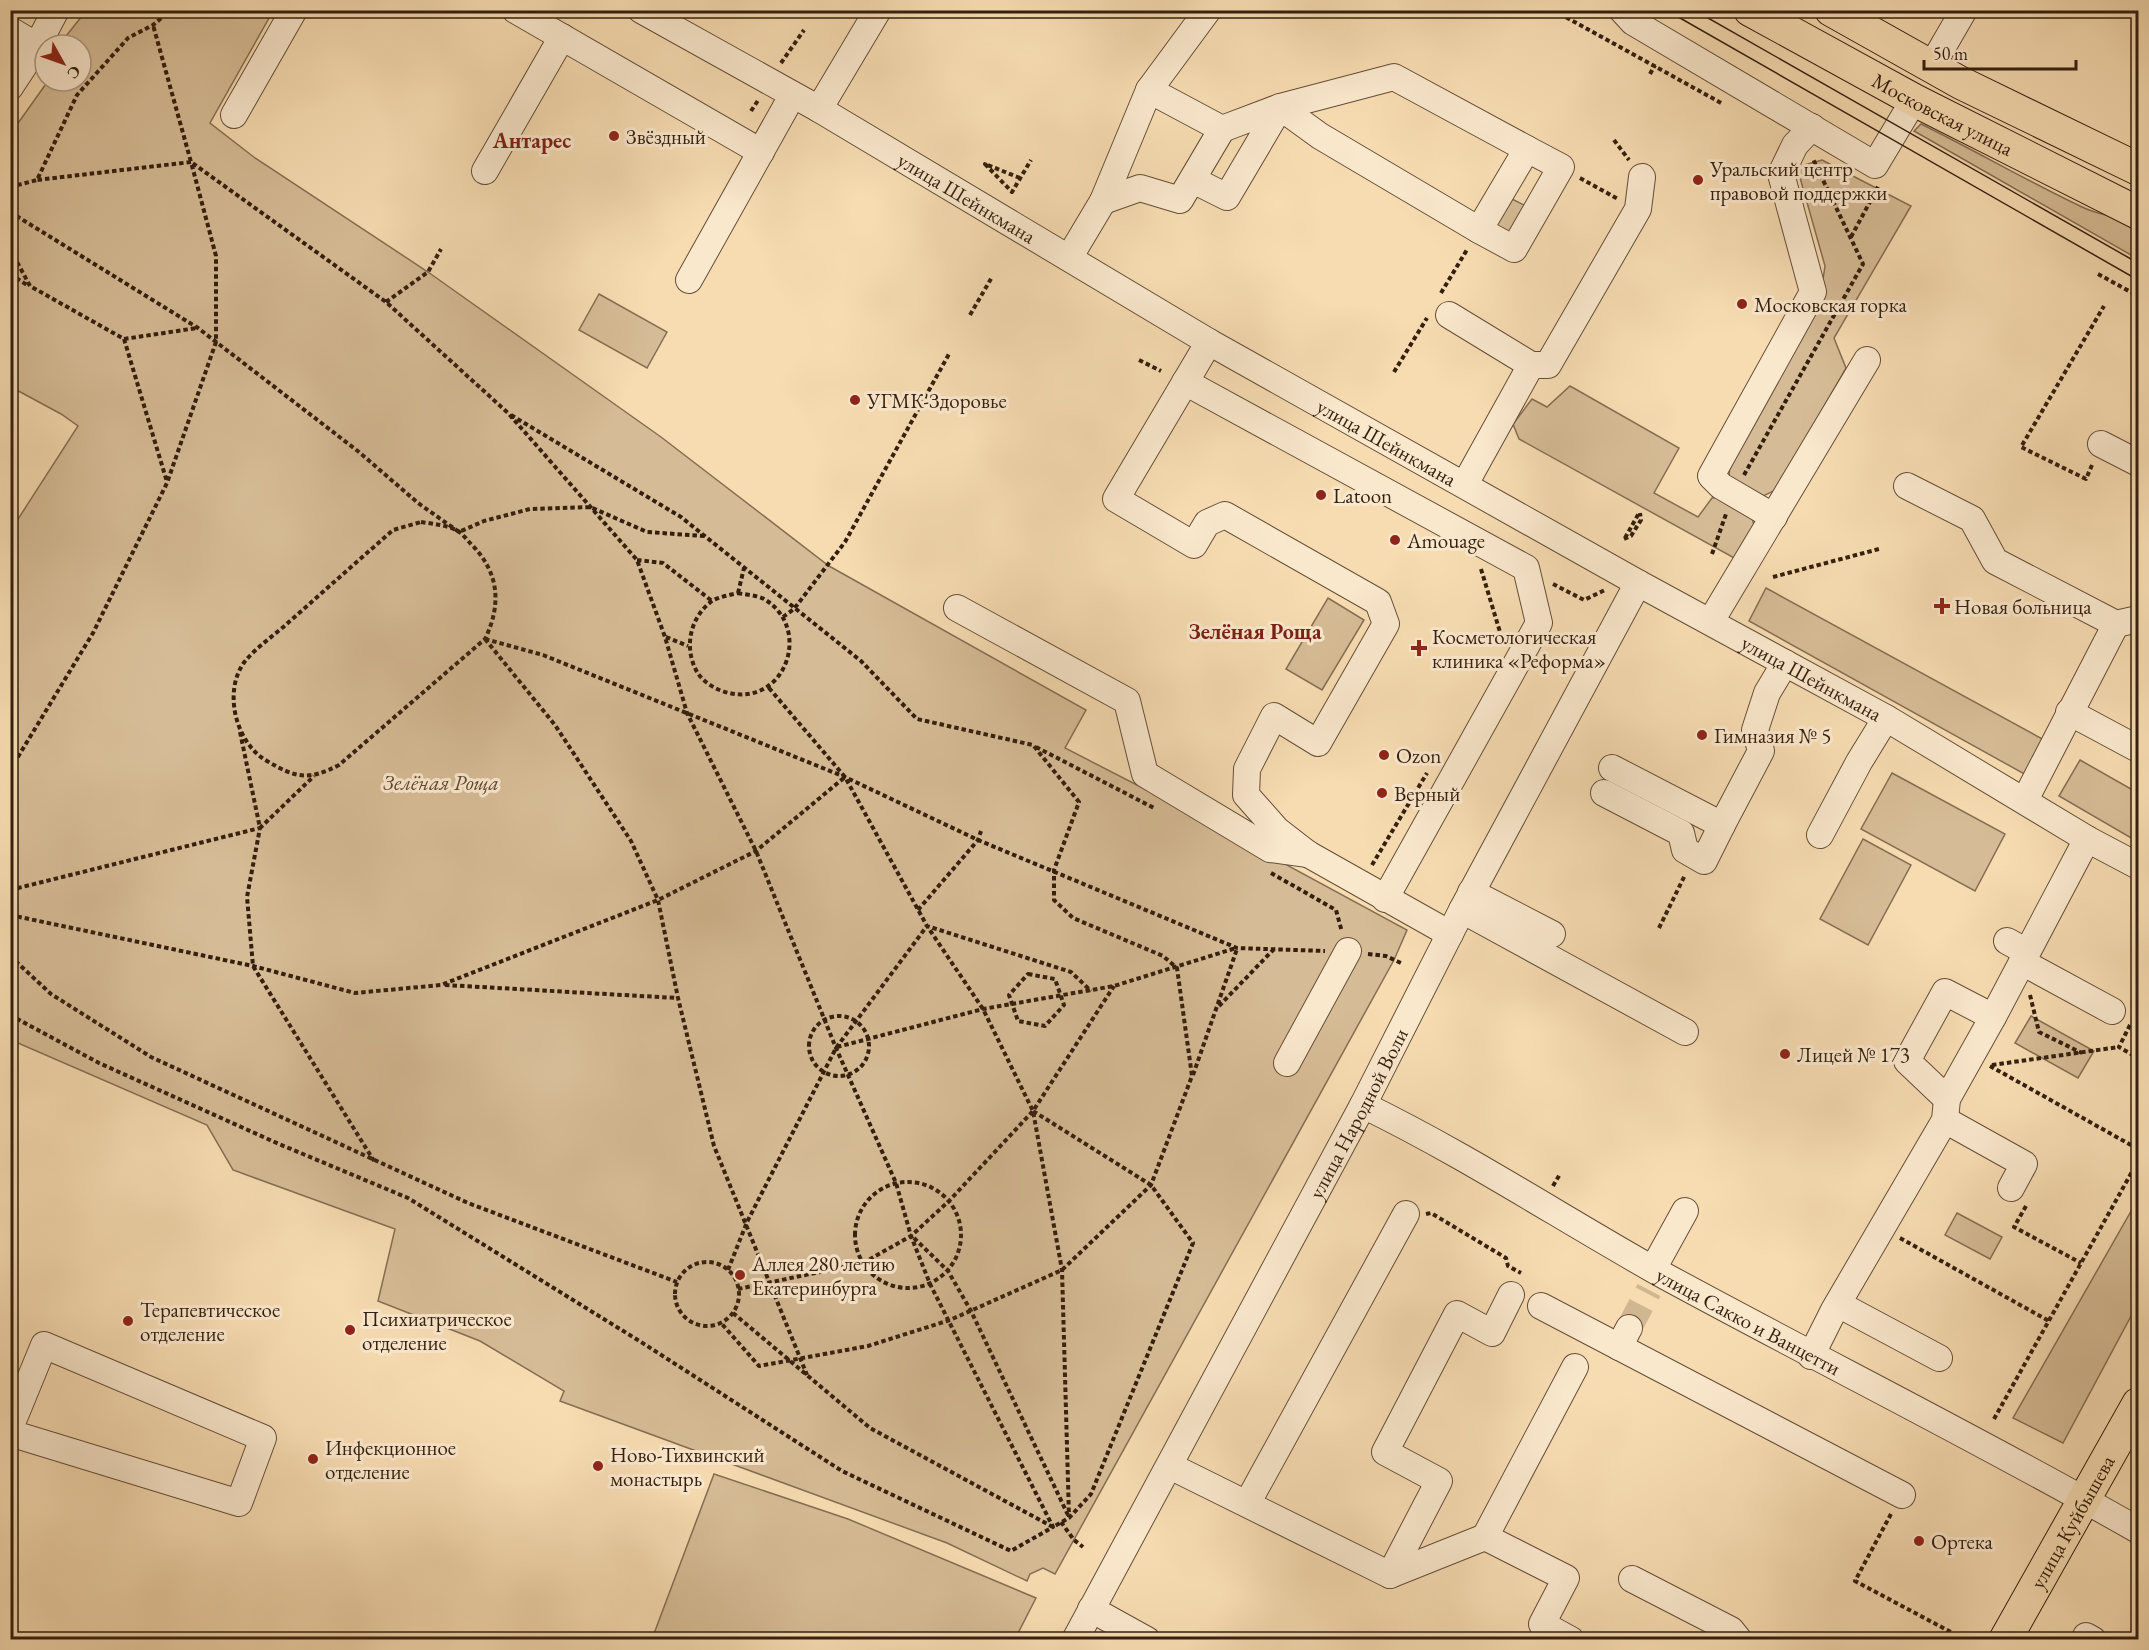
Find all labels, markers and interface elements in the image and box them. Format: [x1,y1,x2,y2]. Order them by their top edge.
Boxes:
north arrow [33,33,93,93]
scale bar [1924,33,2076,71]
text: 50 m [1933,42,1968,65]
text: С [62,61,86,83]
street label: Московская улица [1867,66,2018,162]
place label: Звёздный [626,123,706,150]
district label: Антарес [492,126,571,155]
marker: Звёздный [607,129,621,143]
street label: улица Шейнкмана [893,146,1041,249]
place label: Уральский центр правовой поддержки [1709,155,1887,206]
marker: Уральский центр правовой поддержки [1691,173,1705,187]
place label: Московская горка [1754,291,1907,318]
marker: Московская горка [1735,297,1749,311]
place label: УГМК-Здоровье [866,387,1007,414]
street label: улица Шейнкмана [1312,392,1462,492]
marker: УГМК-Здоровье [848,393,862,407]
place label: Latoon [1333,482,1392,509]
marker: Latoon [1314,488,1328,502]
place label: Amouage [1406,527,1485,554]
marker: Amouage [1388,533,1402,547]
place label: Новая больница [1954,593,2092,620]
marker: Новая больница [1935,599,1949,613]
district label: Зелёная Роща [1188,617,1322,646]
place label: Косметологическая клиника «Реформа» [1432,623,1606,674]
street label: улица Шейнкмана [1737,628,1887,727]
marker: Косметологическая клиника «Реформа» [1410,639,1428,657]
place label: Гимназия № 5 [1714,722,1831,749]
marker: Гимназия № 5 [1695,728,1709,742]
place label: Ozon [1396,742,1441,769]
marker: Ozon [1377,748,1391,762]
park label: Зелёная Роща [383,769,499,796]
place label: Верный [1394,780,1460,807]
marker: Верный [1375,786,1389,800]
street label: улица Народной Воли [1302,1023,1413,1203]
place label: Лицей № 173 [1797,1041,1910,1068]
marker: Лицей № 173 [1778,1047,1792,1061]
place label: Аллея 280 летию Екатеринбурга [751,1250,895,1301]
street label: улица Сакко и Ванцетти [1652,1261,1846,1381]
marker: Аллея 280 летию Екатеринбурга [733,1268,747,1282]
place label: Терапевтическое отделение [140,1296,280,1347]
place label: Психиатрическое отделение [362,1305,512,1356]
marker: Терапевтическое отделение [121,1314,135,1328]
marker: Психиатрическое отделение [343,1323,357,1337]
place label: Инфекционное отделение [325,1434,456,1485]
place label: Ново-Тихвинский монастырь [610,1441,765,1492]
street label: улица Куйбышева [2023,1449,2121,1593]
marker: Инфекционное отделение [306,1452,320,1466]
marker: Ново-Тихвинский монастырь [591,1459,605,1473]
place label: Ортека [1931,1528,1993,1555]
marker: Ортека [1912,1534,1926,1548]

